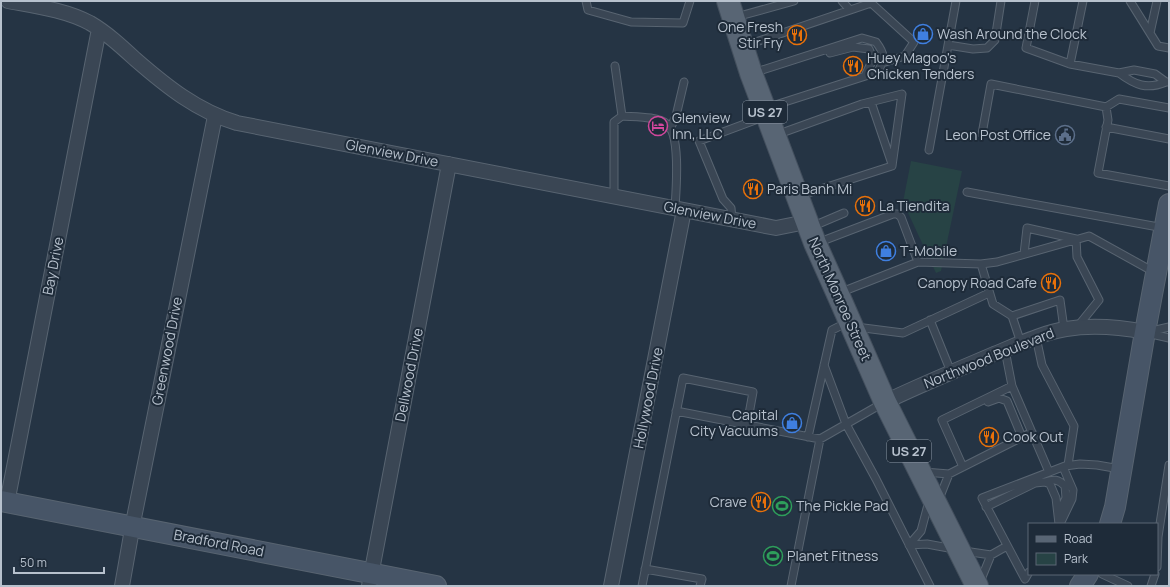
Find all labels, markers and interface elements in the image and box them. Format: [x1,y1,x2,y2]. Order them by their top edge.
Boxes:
place label: One Fresh Stir Fry [718,17,784,52]
shop icon: Wash Around the Clock [912,23,934,45]
restaurant icon: One Fresh Stir Fry [786,24,808,46]
place label: Wash Around the Clock [937,24,1088,43]
place label: Huey Magoo's Chicken Tenders [867,48,974,83]
restaurant icon: Huey Magoo's Chicken Tenders [842,55,864,77]
road number: US 27 [743,101,787,123]
place label: Glenview Inn, LLC [672,108,731,143]
hotel icon: Glenview Inn, LLC [647,115,669,137]
public building icon: Leon Post Office [1054,124,1076,146]
place label: Leon Post Office [945,125,1051,144]
street label: Glenview Drive [344,134,440,171]
restaurant icon: Paris Banh Mi [742,178,764,200]
place label: Paris Banh Mi [767,179,852,198]
restaurant icon: La Tiendita [854,195,876,217]
street label: Glenview Drive [662,196,758,233]
place label: La Tiendita [879,196,950,215]
street label: North Monroe Street [805,234,876,364]
street label: Bay Drive [38,235,67,297]
shop icon: T-Mobile [875,240,897,262]
place label: T-Mobile [900,241,957,260]
restaurant icon: Canopy Road Cafe [1040,272,1062,294]
place label: Canopy Road Cafe [918,273,1037,292]
street label: Greenwood Drive [147,295,186,407]
street label: Northwood Boulevard [921,323,1057,392]
street label: Dellwood Drive [390,326,427,423]
street label: Hollywood Drive [628,346,667,450]
place label: Capital City Vacuums [690,405,778,440]
shop icon: Capital City Vacuums [781,412,803,434]
restaurant icon: Cook Out [978,426,1000,448]
place label: Cook Out [1003,427,1064,446]
road number: US 27 [887,440,931,462]
restaurant icon: Crave [750,491,772,513]
place label: Crave [710,492,747,511]
sports icon: The Pickle Pad [771,495,793,517]
place label: The Pickle Pad [796,496,889,515]
legend [1028,523,1158,575]
street label: Bradford Road [172,524,266,561]
text: Road [1064,530,1092,547]
sports icon: Planet Fitness [762,545,784,567]
place label: Planet Fitness [787,546,878,565]
scale bar [14,549,104,575]
text: Park [1064,550,1089,567]
text: 50 m [20,554,47,571]

